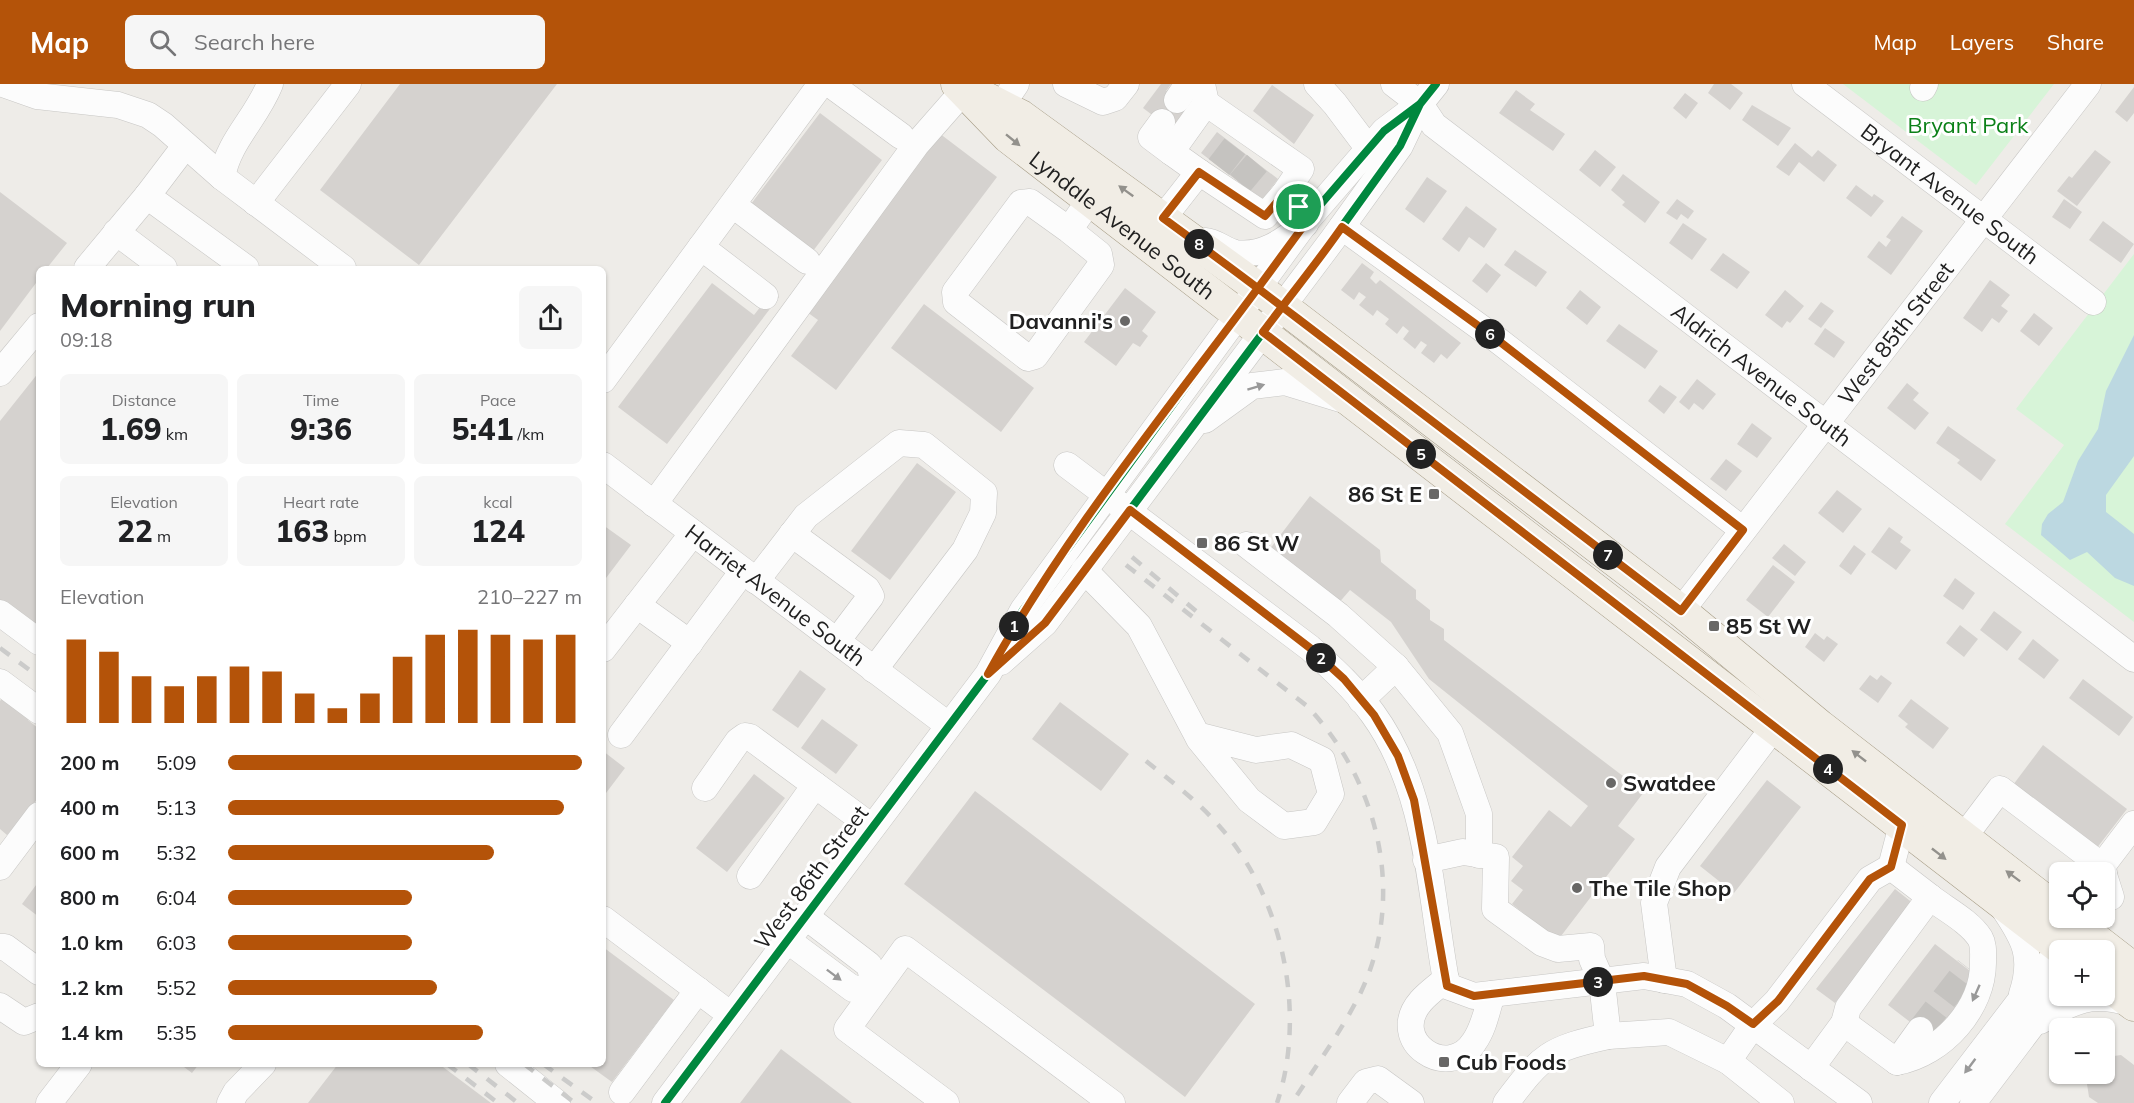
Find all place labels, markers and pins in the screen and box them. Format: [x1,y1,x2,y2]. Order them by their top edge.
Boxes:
pin [1273,181,1324,232]
pin: 8 [1184,229,1214,259]
place label: Davanni's [1009,307,1113,335]
marker: Davanni's [1118,314,1132,328]
pin: 6 [1475,319,1505,349]
pin: 5 [1406,439,1436,469]
place label: 86 St E [1348,480,1422,508]
marker: 86 St E [1427,487,1441,501]
place label: 86 St W [1214,529,1300,557]
marker: 86 St W [1195,536,1209,550]
pin: 7 [1593,540,1623,570]
pin: 1 [999,611,1029,641]
place label: 85 St W [1726,612,1812,640]
marker: 85 St W [1707,619,1721,633]
pin: 2 [1306,643,1336,673]
pin: 4 [1813,754,1843,784]
place label: Swatdee [1623,769,1716,797]
marker: Swatdee [1604,776,1618,790]
place label: The Tile Shop [1589,874,1731,902]
marker: The Tile Shop [1570,881,1584,895]
pin: 3 [1583,967,1613,997]
place label: Cub Foods [1456,1048,1566,1076]
marker: Cub Foods [1437,1055,1451,1069]

